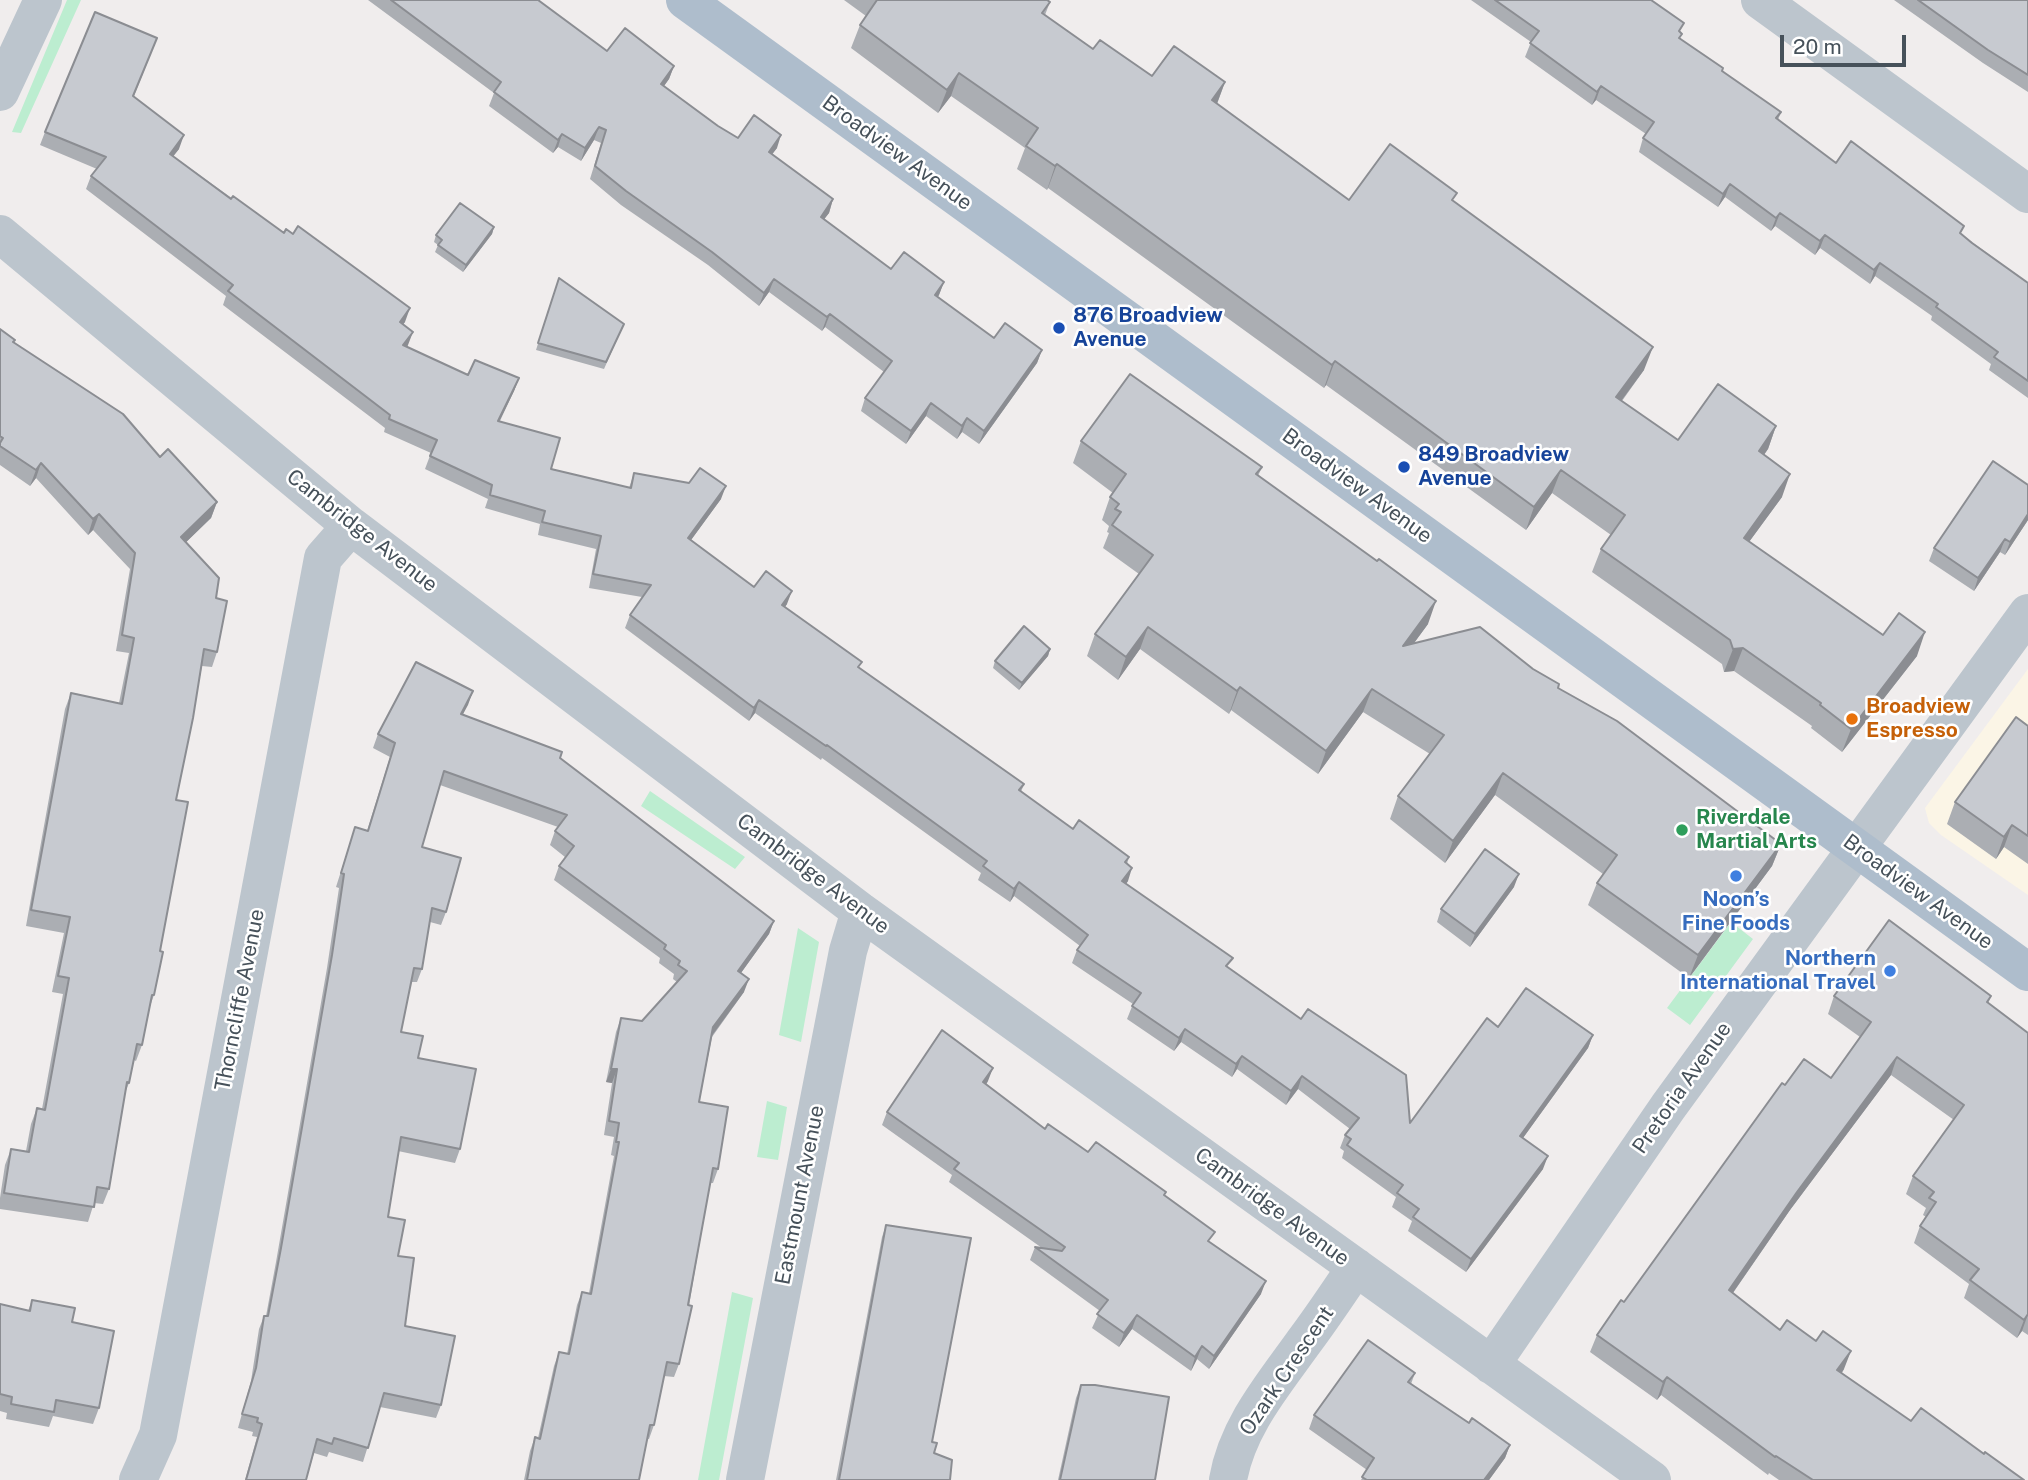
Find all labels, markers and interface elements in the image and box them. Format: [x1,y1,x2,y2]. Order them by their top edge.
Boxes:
scale bar [1783,21,1909,65]
text: 20 m [1793,34,1842,59]
street label: Broadview Avenue [817,90,977,216]
place label: 876 Broadview Avenue [1073,303,1223,353]
marker: 876 Broadview Avenue [1051,320,1067,336]
street label: Broadview Avenue [1277,423,1437,549]
place label: 849 Broadview Avenue [1418,442,1569,492]
marker: 849 Broadview Avenue [1396,459,1412,475]
street label: Cambridge Avenue [282,464,442,598]
place label: Broadview Espresso [1866,694,1971,744]
marker: Broadview Espresso [1844,711,1860,727]
place label: Riverdale Martial Arts [1696,805,1817,855]
street label: Cambridge Avenue [732,808,894,940]
marker: Riverdale Martial Arts [1674,822,1690,838]
street label: Broadview Avenue [1838,829,1998,955]
marker: Noon’s Fine Foods [1728,868,1744,884]
place label: Noon’s Fine Foods [1682,887,1790,937]
street label: Thorncliffe Avenue [210,907,270,1093]
place label: Northern International Travel [1680,946,1876,996]
marker: Northern International Travel [1882,963,1898,979]
street label: Pretoria Avenue [1627,1017,1737,1159]
street label: Eastmount Avenue [770,1103,830,1287]
street label: Cambridge Avenue [1190,1143,1354,1271]
street label: Ozark Crescent [1235,1302,1339,1440]

